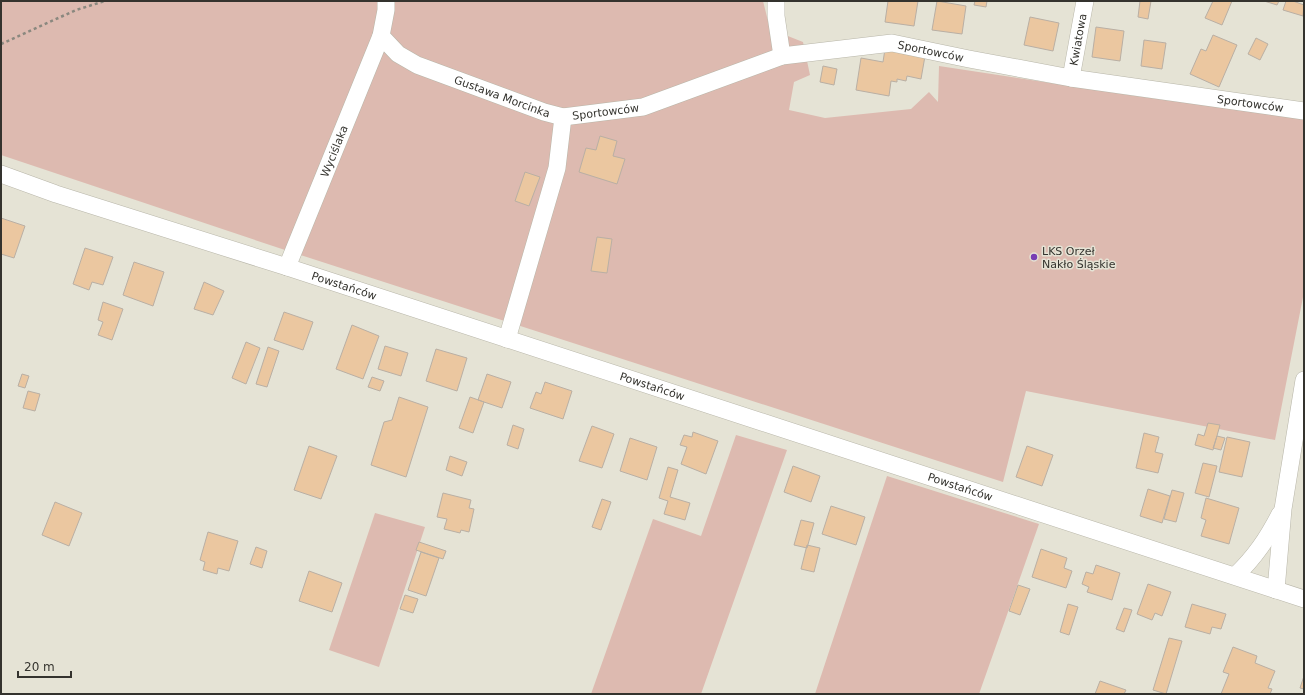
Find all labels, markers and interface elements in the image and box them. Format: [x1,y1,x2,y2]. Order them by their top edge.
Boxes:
street label: Kwiatowa [1067,13,1090,67]
street label: Sportowców [896,38,965,65]
street label: Gustawa Morcinka [452,73,551,120]
street label: Sportowców [1216,93,1284,115]
street label: Sportowców [572,102,640,123]
street label: Wyciślaka [318,124,351,179]
place label: LKS Orzeł Nakło Śląskie [1042,245,1116,271]
marker: LKS Orzeł Nakło Śląskie [1029,252,1039,262]
street label: Powstańców [310,269,378,303]
street label: Powstańców [618,370,686,403]
street label: Powstańców [926,471,994,504]
scale bar [18,653,71,679]
text: 20 m [24,660,55,674]

